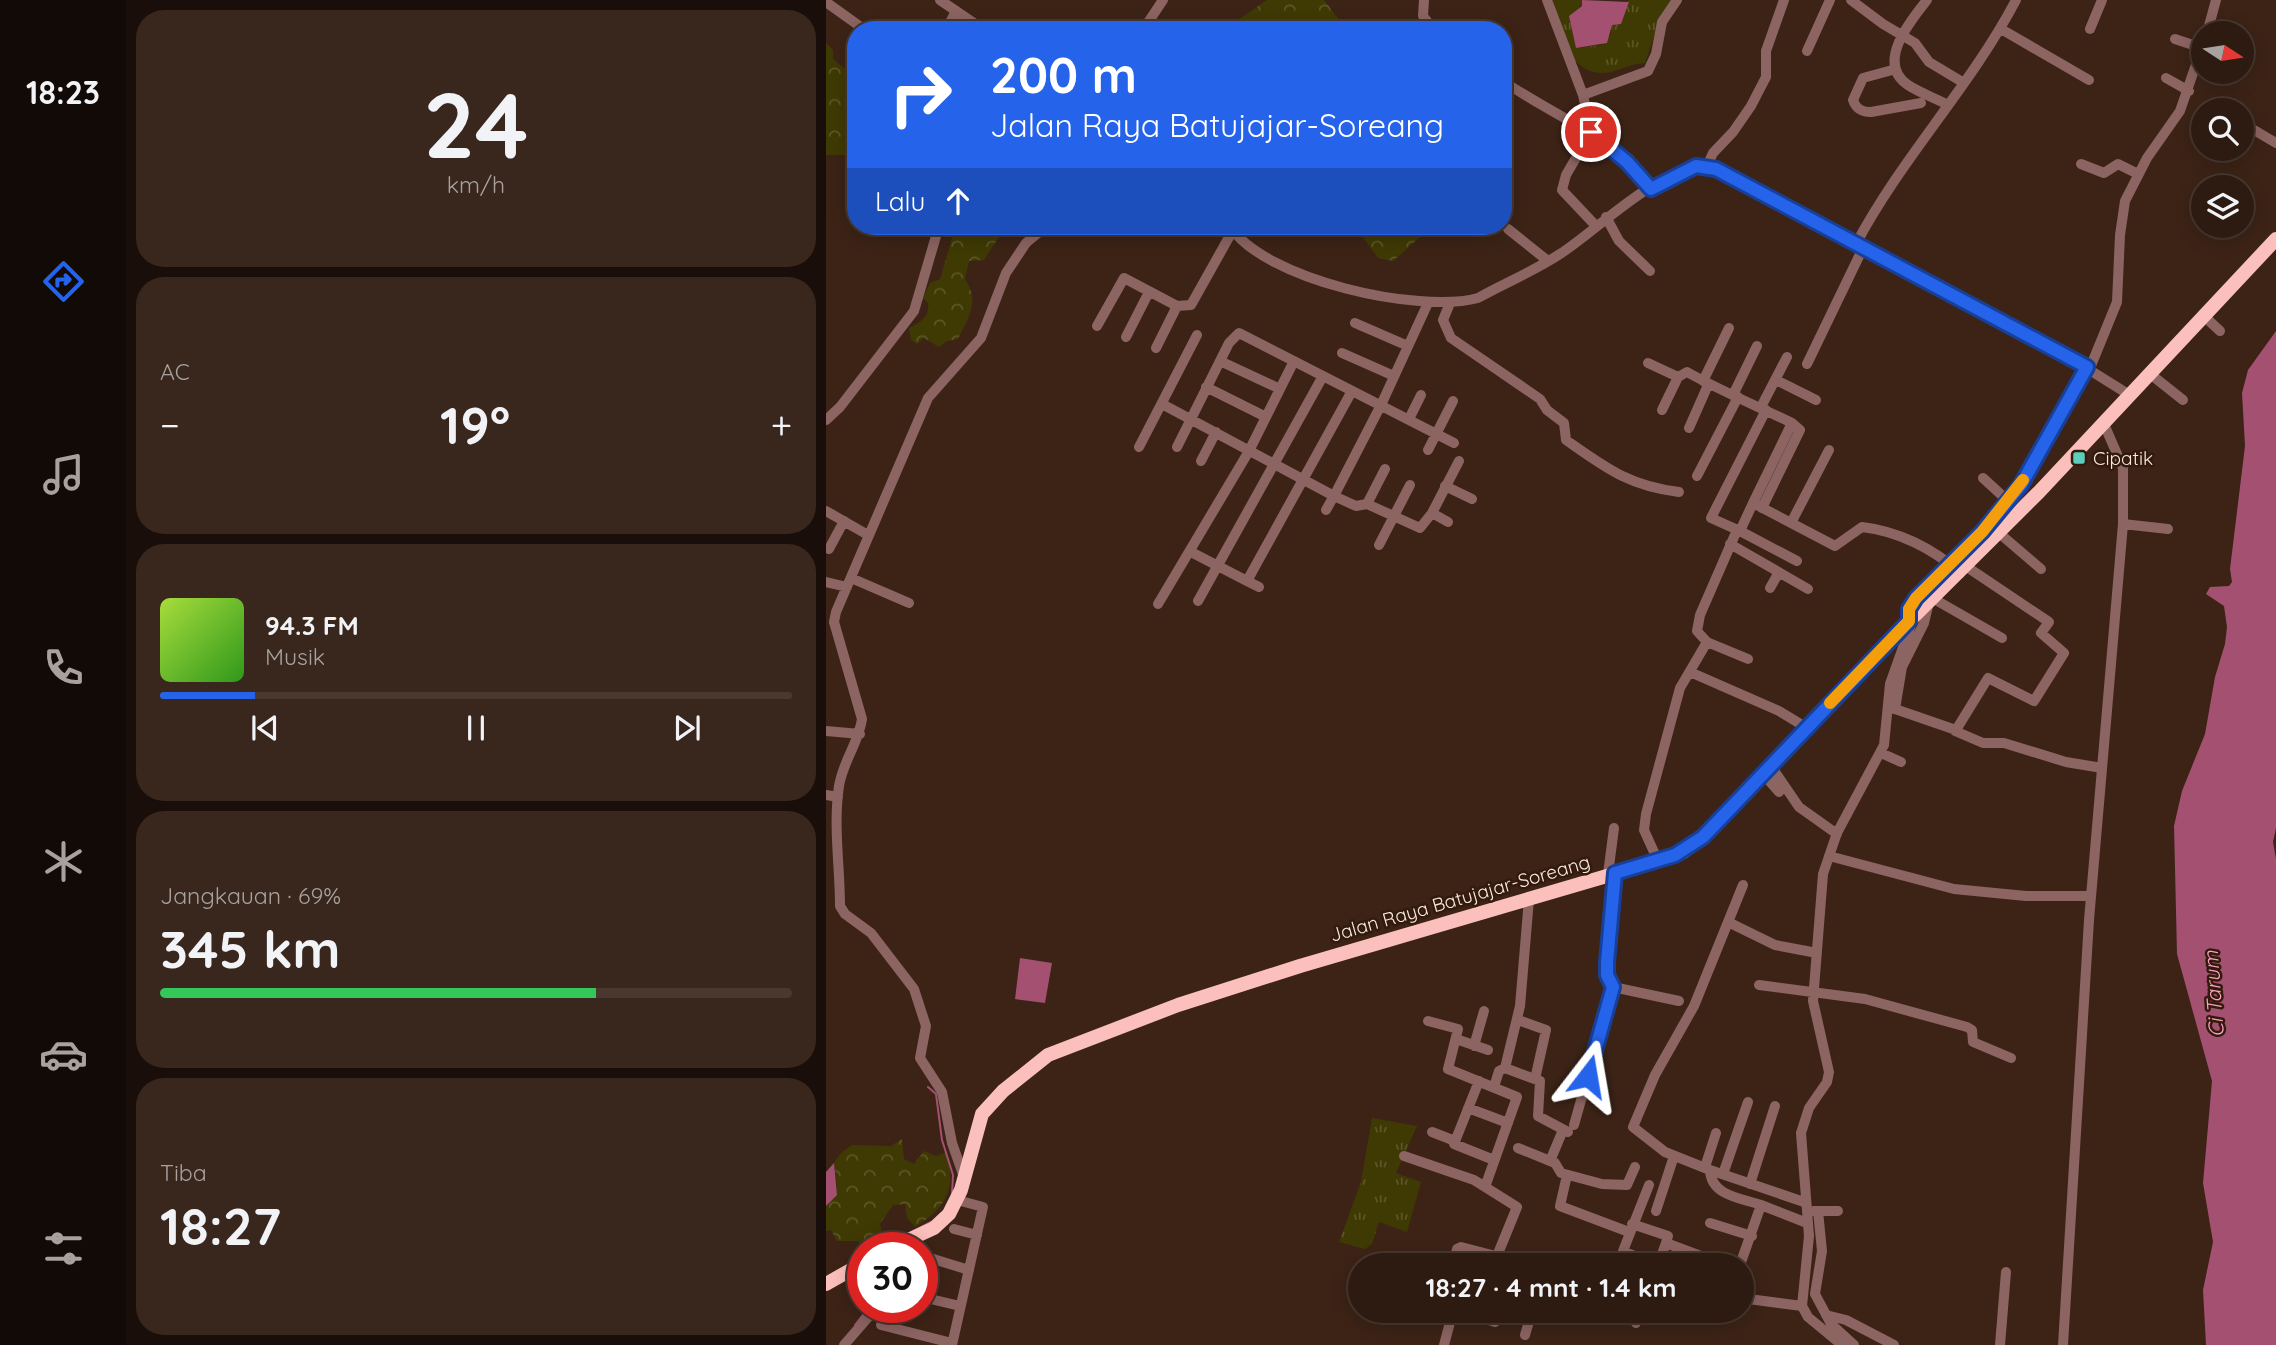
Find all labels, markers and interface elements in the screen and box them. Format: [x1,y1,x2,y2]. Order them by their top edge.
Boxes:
north arrow [2191,21,2254,84]
map controls [2191,21,2254,238]
text: 200 m [990,44,1137,105]
icon: right [875,49,966,140]
text: 24 [423,67,529,181]
text: 18:23 [26,72,100,112]
button: search [2191,98,2254,161]
pin [1561,102,1621,162]
text: Jalan Raya Batujajar-Soreang [990,105,1444,145]
icon: arrive [1572,113,1610,151]
text: km/h [447,170,505,199]
button: layers [2191,175,2254,238]
icon: ahead [939,182,977,220]
text: Lalu [875,185,925,218]
icon: directions [39,257,88,306]
text: AC [160,357,190,386]
text: 19° [440,392,510,457]
text: − [160,401,180,449]
text: + [771,401,792,449]
place label: Cipatik [2093,446,2153,470]
icon: music [39,450,88,499]
marker: Cipatik [2071,450,2087,466]
text: 94.3 FM [265,609,359,642]
text: Musik [265,642,325,671]
icon: phone [39,643,88,692]
icon: previous [246,709,284,747]
icon: pause [457,709,495,747]
icon: next [668,709,706,747]
icon: climate [39,837,88,886]
street label: Jalan Raya Batujajar-Soreang [1327,849,1593,947]
text: Jangkauan · 69% [160,881,341,910]
text: 345 km [160,916,341,981]
water label: Ci Tarum [2197,949,2229,1038]
icon: car [39,1030,88,1079]
position arrow [1551,1039,1625,1113]
text: Tiba [160,1158,207,1187]
text: 18:27 [160,1193,281,1258]
icon: filters [39,1224,88,1273]
speed limit sign: 30 [847,1232,938,1323]
text: 18:27 · 4 mnt · 1.4 km [1425,1271,1677,1304]

